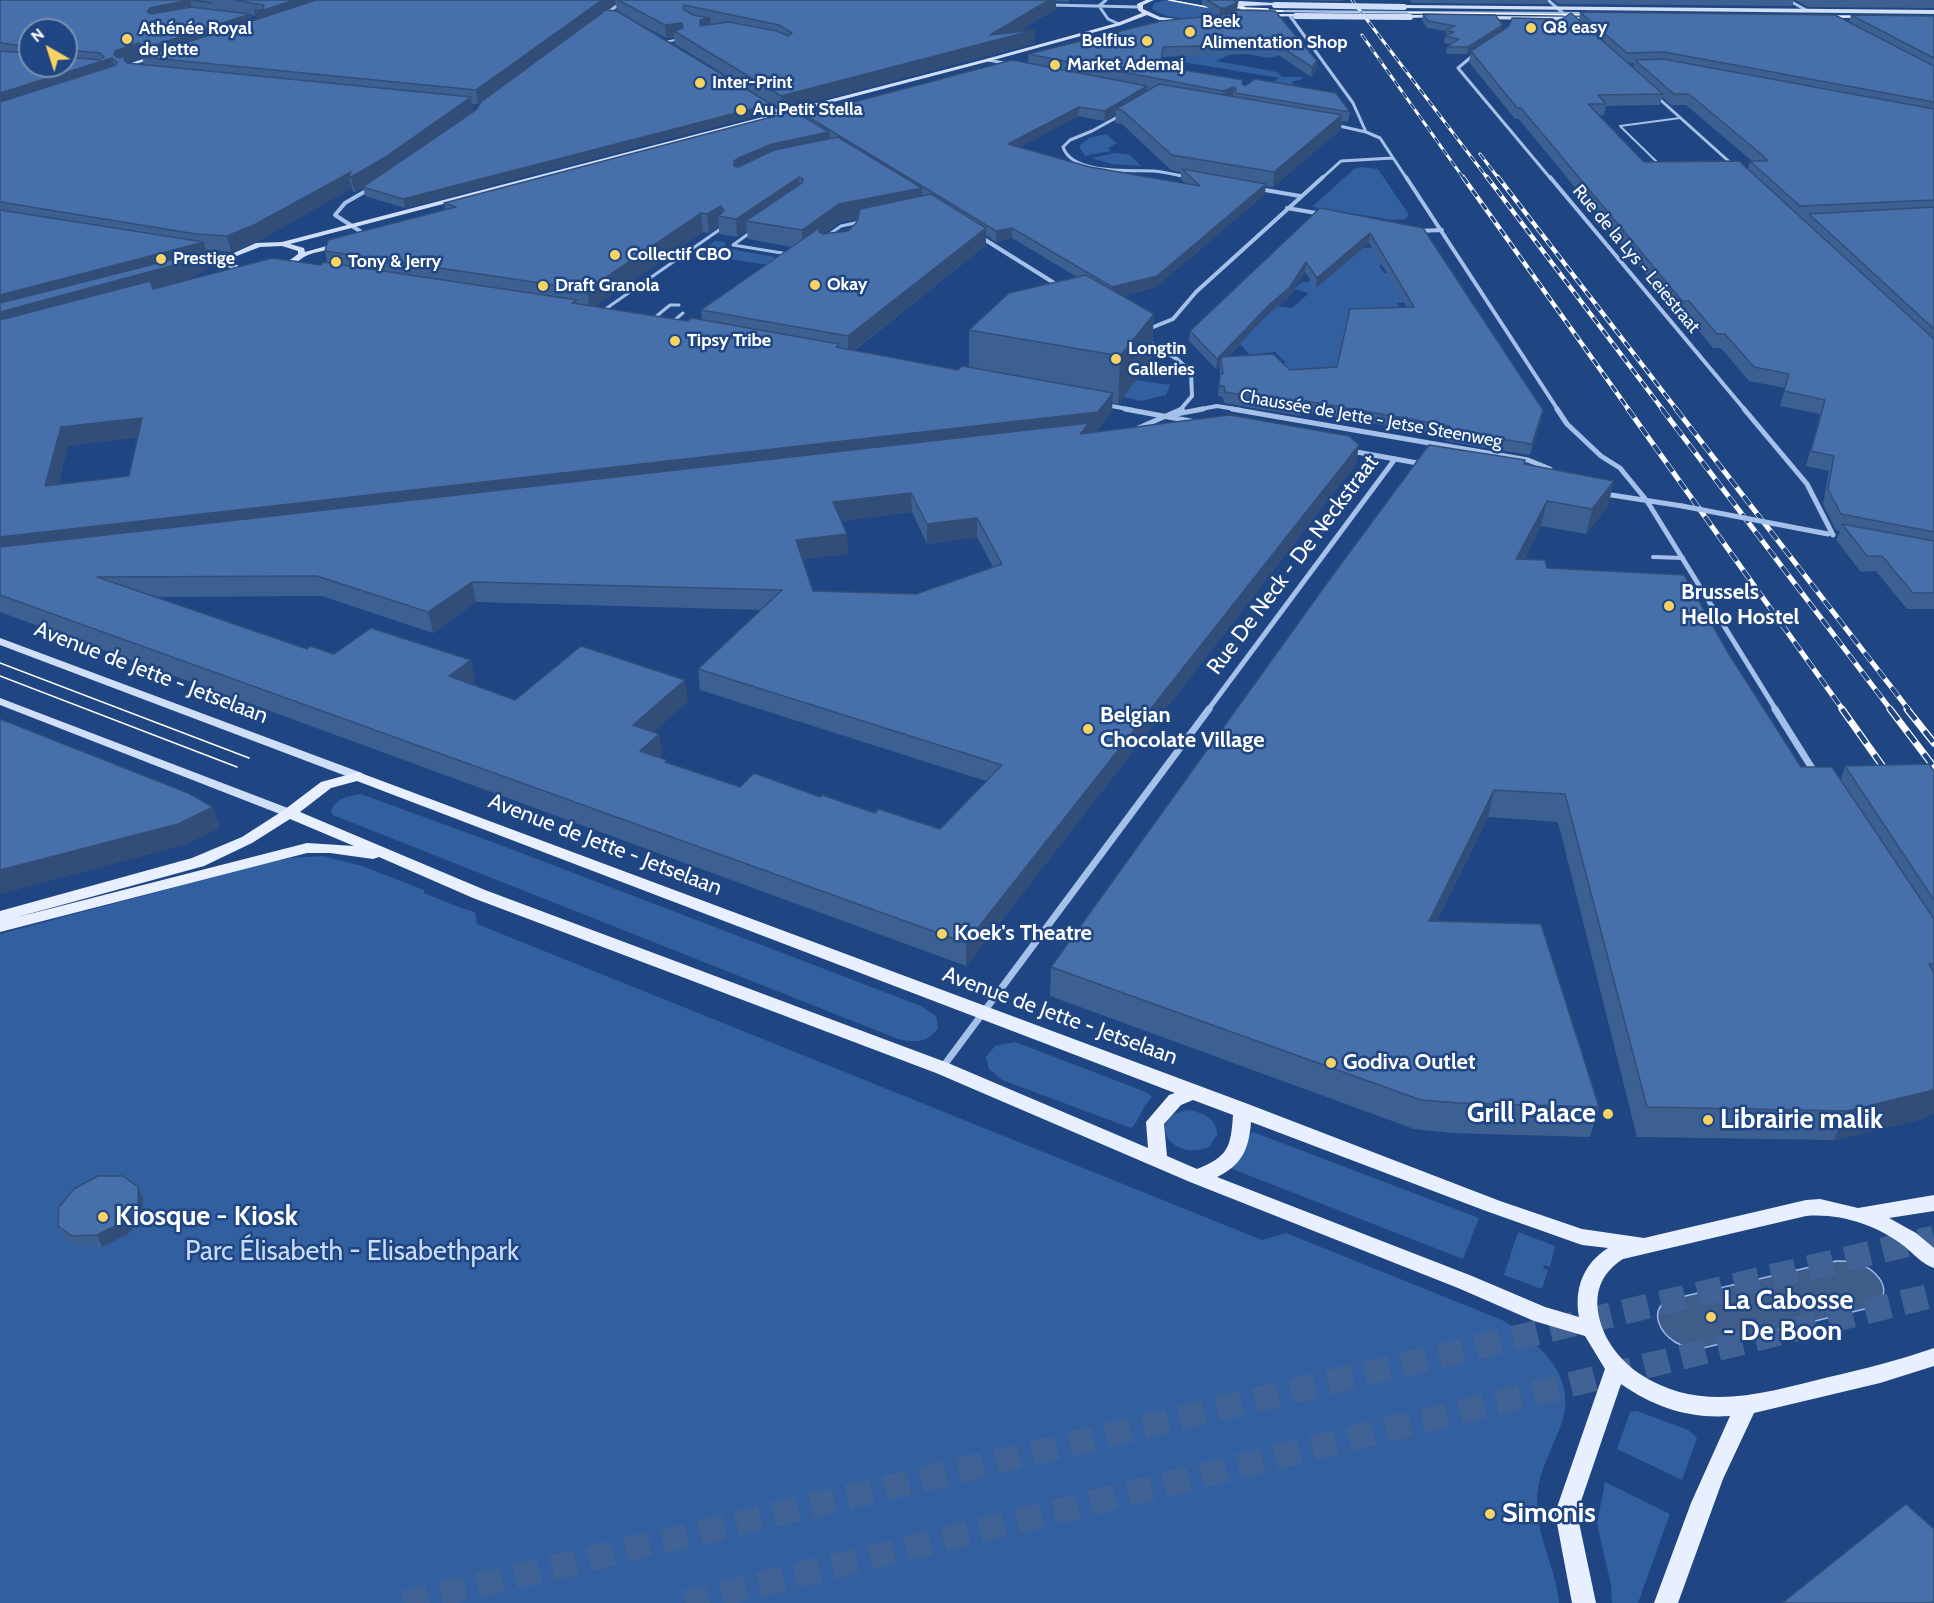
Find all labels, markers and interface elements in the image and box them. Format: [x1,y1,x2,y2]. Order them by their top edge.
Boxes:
place label: Beek Alimentation Shop [1202,11,1347,54]
place label: Q8 easy [1543,17,1607,39]
north arrow [18,18,78,78]
place label: Athénée Royal de Jette [139,18,252,60]
marker: Q8 easy [1524,21,1538,35]
text: N [27,24,48,46]
marker: Beek Alimentation Shop [1183,25,1197,39]
place label: Belfius [1082,30,1135,52]
marker: Athénée Royal de Jette [120,32,134,46]
marker: Belfius [1140,34,1154,48]
place label: Market Ademaj [1067,54,1184,76]
marker: Market Ademaj [1048,58,1062,72]
place label: Inter-Print [712,72,793,94]
marker: Inter-Print [693,76,707,90]
place label: Au Petit Stella [753,99,863,121]
marker: Au Petit Stella [734,103,748,117]
street label: Rue de la Lys - Leiestraat [1568,181,1704,337]
place label: Collectif CBO [627,244,731,266]
place label: Prestige [173,248,235,270]
marker: Collectif CBO [608,248,622,262]
place label: Tony & Jerry [348,251,441,273]
marker: Prestige [154,252,168,266]
marker: Tony & Jerry [329,255,343,269]
place label: Okay [827,274,867,296]
place label: Draft Granola [555,275,659,297]
marker: Okay [808,278,822,292]
marker: Draft Granola [536,279,550,293]
place label: Tipsy Tribe [687,330,771,352]
marker: Tipsy Tribe [668,334,682,348]
place label: Longtin Galleries [1128,338,1195,380]
marker: Longtin Galleries [1109,352,1123,366]
street label: Chaussée de Jette - Jetse Steenweg [1238,385,1504,453]
street label: Rue De Neck - De Neckstraat [1202,450,1384,680]
place label: Brussels Hello Hostel [1681,580,1799,632]
marker: Brussels Hello Hostel [1662,599,1676,613]
street label: Avenue de Jette - Jetselaan [31,616,271,730]
place label: Belgian Chocolate Village [1100,703,1265,754]
marker: Belgian Chocolate Village [1081,722,1095,736]
street label: Avenue de Jette - Jetselaan [485,788,725,902]
place label: Koek's Theatre [954,921,1092,947]
marker: Koek's Theatre [935,927,949,941]
street label: Avenue de Jette - Jetselaan [939,961,1181,1071]
place label: Godiva Outlet [1343,1050,1475,1076]
marker: Godiva Outlet [1324,1056,1338,1070]
place label: Grill Palace [1467,1098,1596,1130]
place label: Librairie malik [1720,1104,1883,1136]
marker: Grill Palace [1601,1107,1615,1121]
marker: Librairie malik [1701,1113,1715,1127]
place label: Kiosque - Kiosk [115,1201,298,1233]
marker: Kiosque - Kiosk [96,1210,110,1224]
park label: Parc Élisabeth - Elisabethpark [185,1236,519,1268]
place label: La Cabosse - De Boon [1723,1285,1853,1348]
marker: La Cabosse - De Boon [1704,1310,1718,1324]
place label: Simonis [1502,1498,1596,1530]
marker: Simonis [1483,1507,1497,1521]

